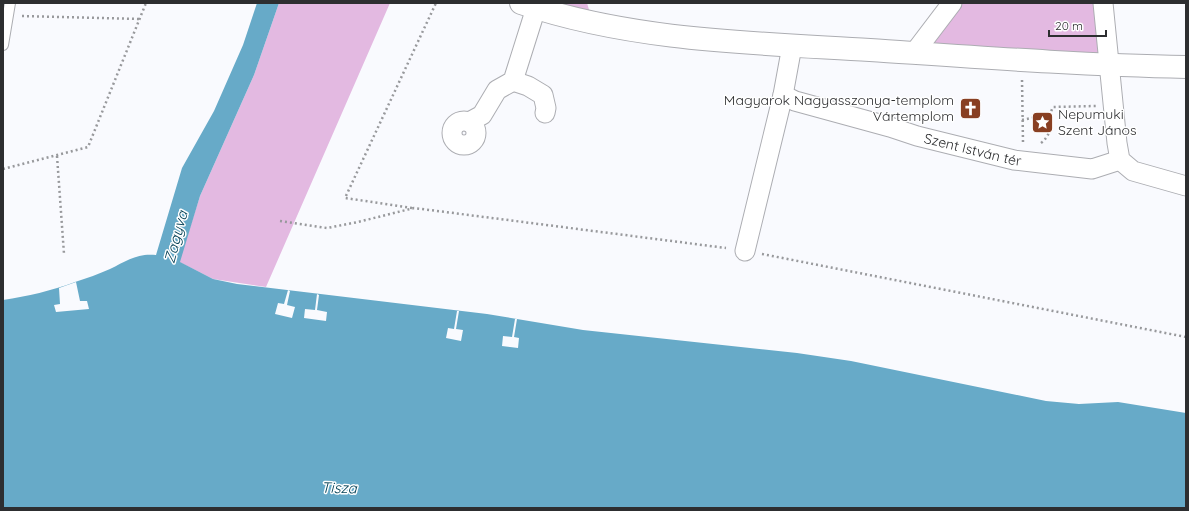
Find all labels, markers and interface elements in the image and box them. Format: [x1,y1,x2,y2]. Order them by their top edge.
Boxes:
scale bar [1049,12,1106,38]
text: 20 m [1055,18,1083,33]
place label: Magyarok Nagyasszonya-templom Vártemplom [724,91,954,125]
church icon: Magyarok Nagyasszonya-templom Vártemplom [957,95,983,121]
place label: Nepumuki Szent János [1058,105,1137,139]
place icon: Nepumuki Szent János [1029,109,1055,135]
street label: Szent István tér [922,129,1023,170]
water label: Zagyva [159,208,192,265]
water label: Tisza [321,478,358,497]

